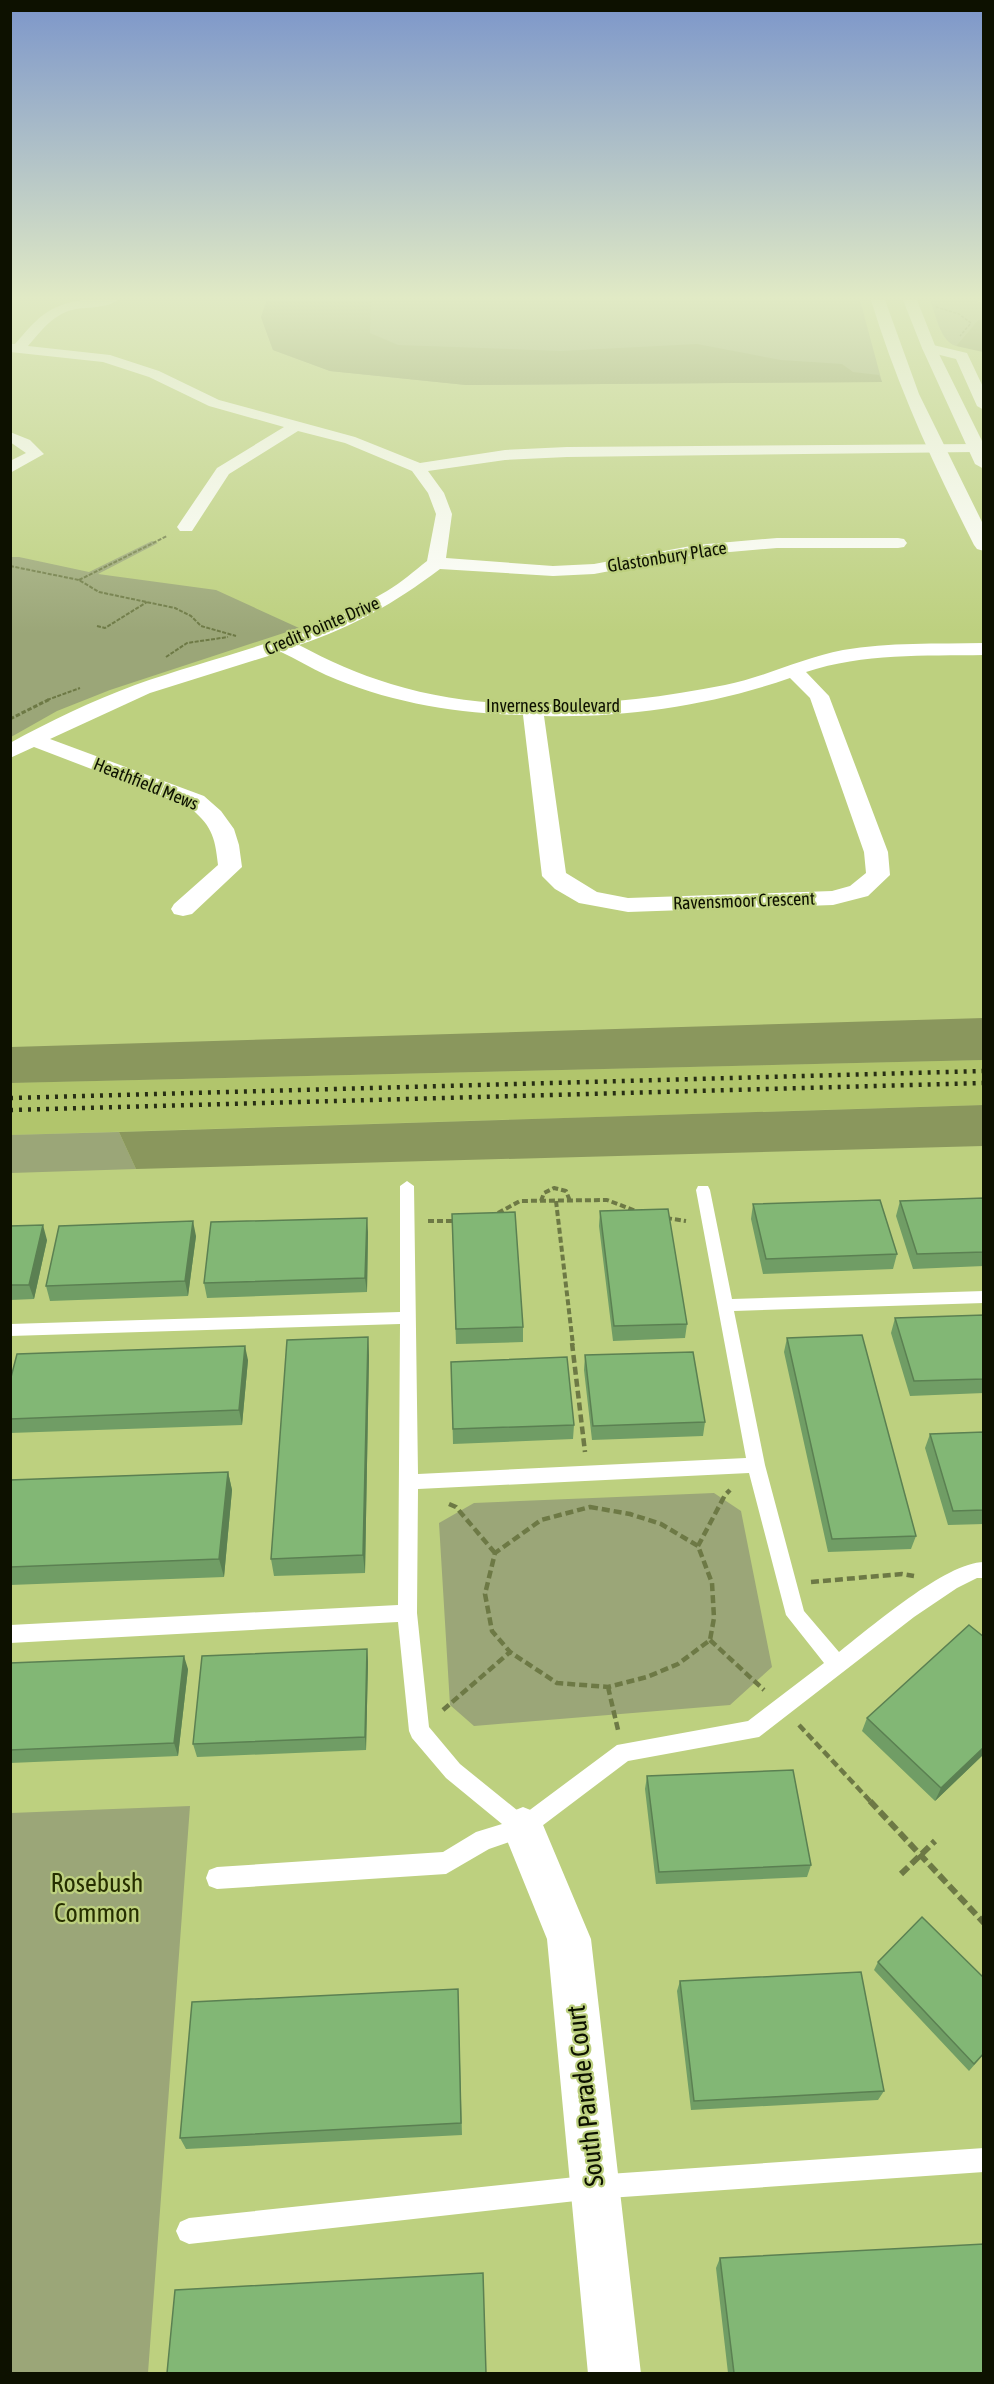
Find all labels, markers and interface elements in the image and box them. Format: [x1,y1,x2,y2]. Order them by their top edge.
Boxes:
street label: Glastonbury Place [606,537,728,576]
street label: Credit Pointe Drive [261,592,382,659]
street label: Inverness Boulevard [486,695,620,716]
street label: Heathfield Mews [91,753,202,814]
street label: Ravensmoor Crescent [673,888,815,913]
park label: Rosebush Common [51,1868,143,1928]
street label: South Parade Court [561,2004,609,2188]

